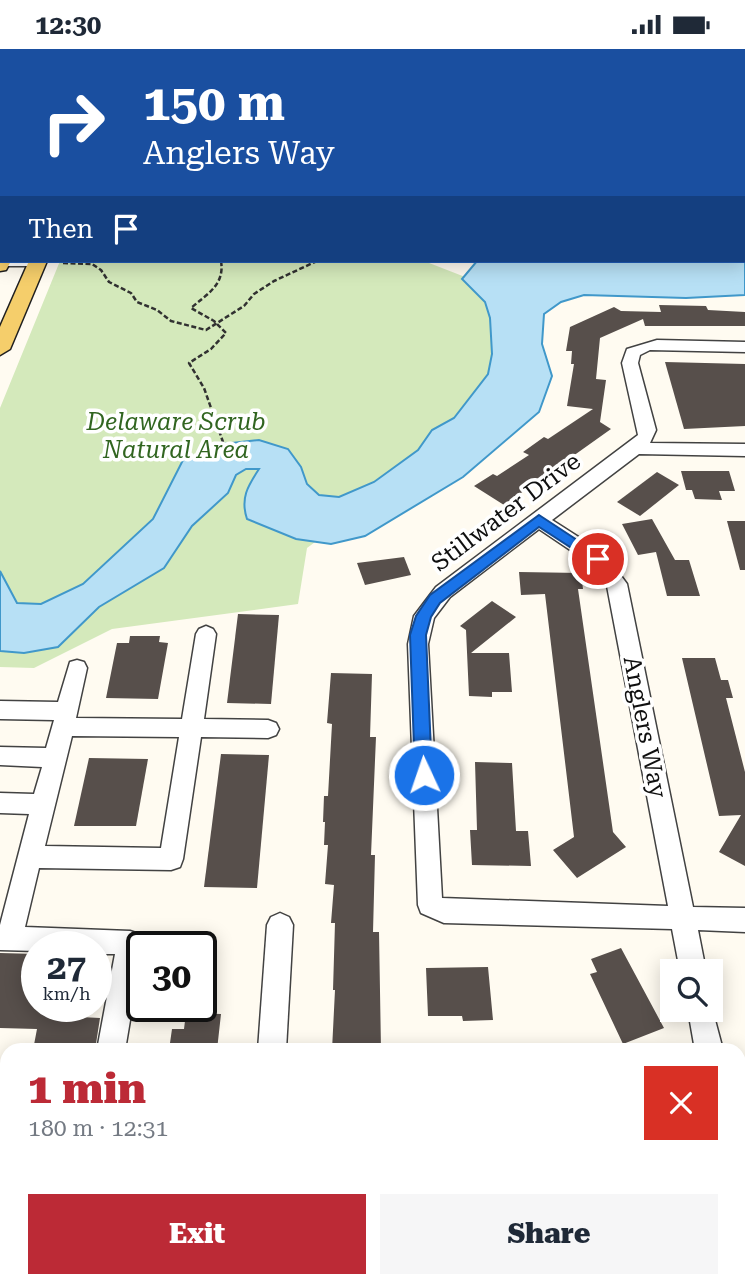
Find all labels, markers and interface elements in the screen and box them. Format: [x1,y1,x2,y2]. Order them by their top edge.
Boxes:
text: 12:30 [35,10,101,40]
text: 150 m [143,75,285,132]
icon: right [28,77,119,168]
text: Anglers Way [143,134,335,172]
icon: arrive [107,210,145,248]
text: Then [28,214,93,244]
park label: Delaware Scrub Natural Area [85,408,266,464]
street label: Stillwater Drive [426,447,586,577]
pin [568,529,628,589]
icon: arrive [579,540,617,578]
street label: Anglers Way [618,654,673,801]
position arrow [387,738,461,812]
speed limit sign: 30 [126,931,217,1022]
text: 27 [47,947,86,988]
map controls [660,959,723,1022]
button: search [660,959,723,1022]
text: km/h [42,983,91,1004]
text: 1 min [28,1064,146,1113]
button: close [644,1066,718,1140]
text: 180 m · 12:31 [28,1115,168,1142]
button: Exit [28,1194,366,1274]
button: Share [380,1194,718,1274]

